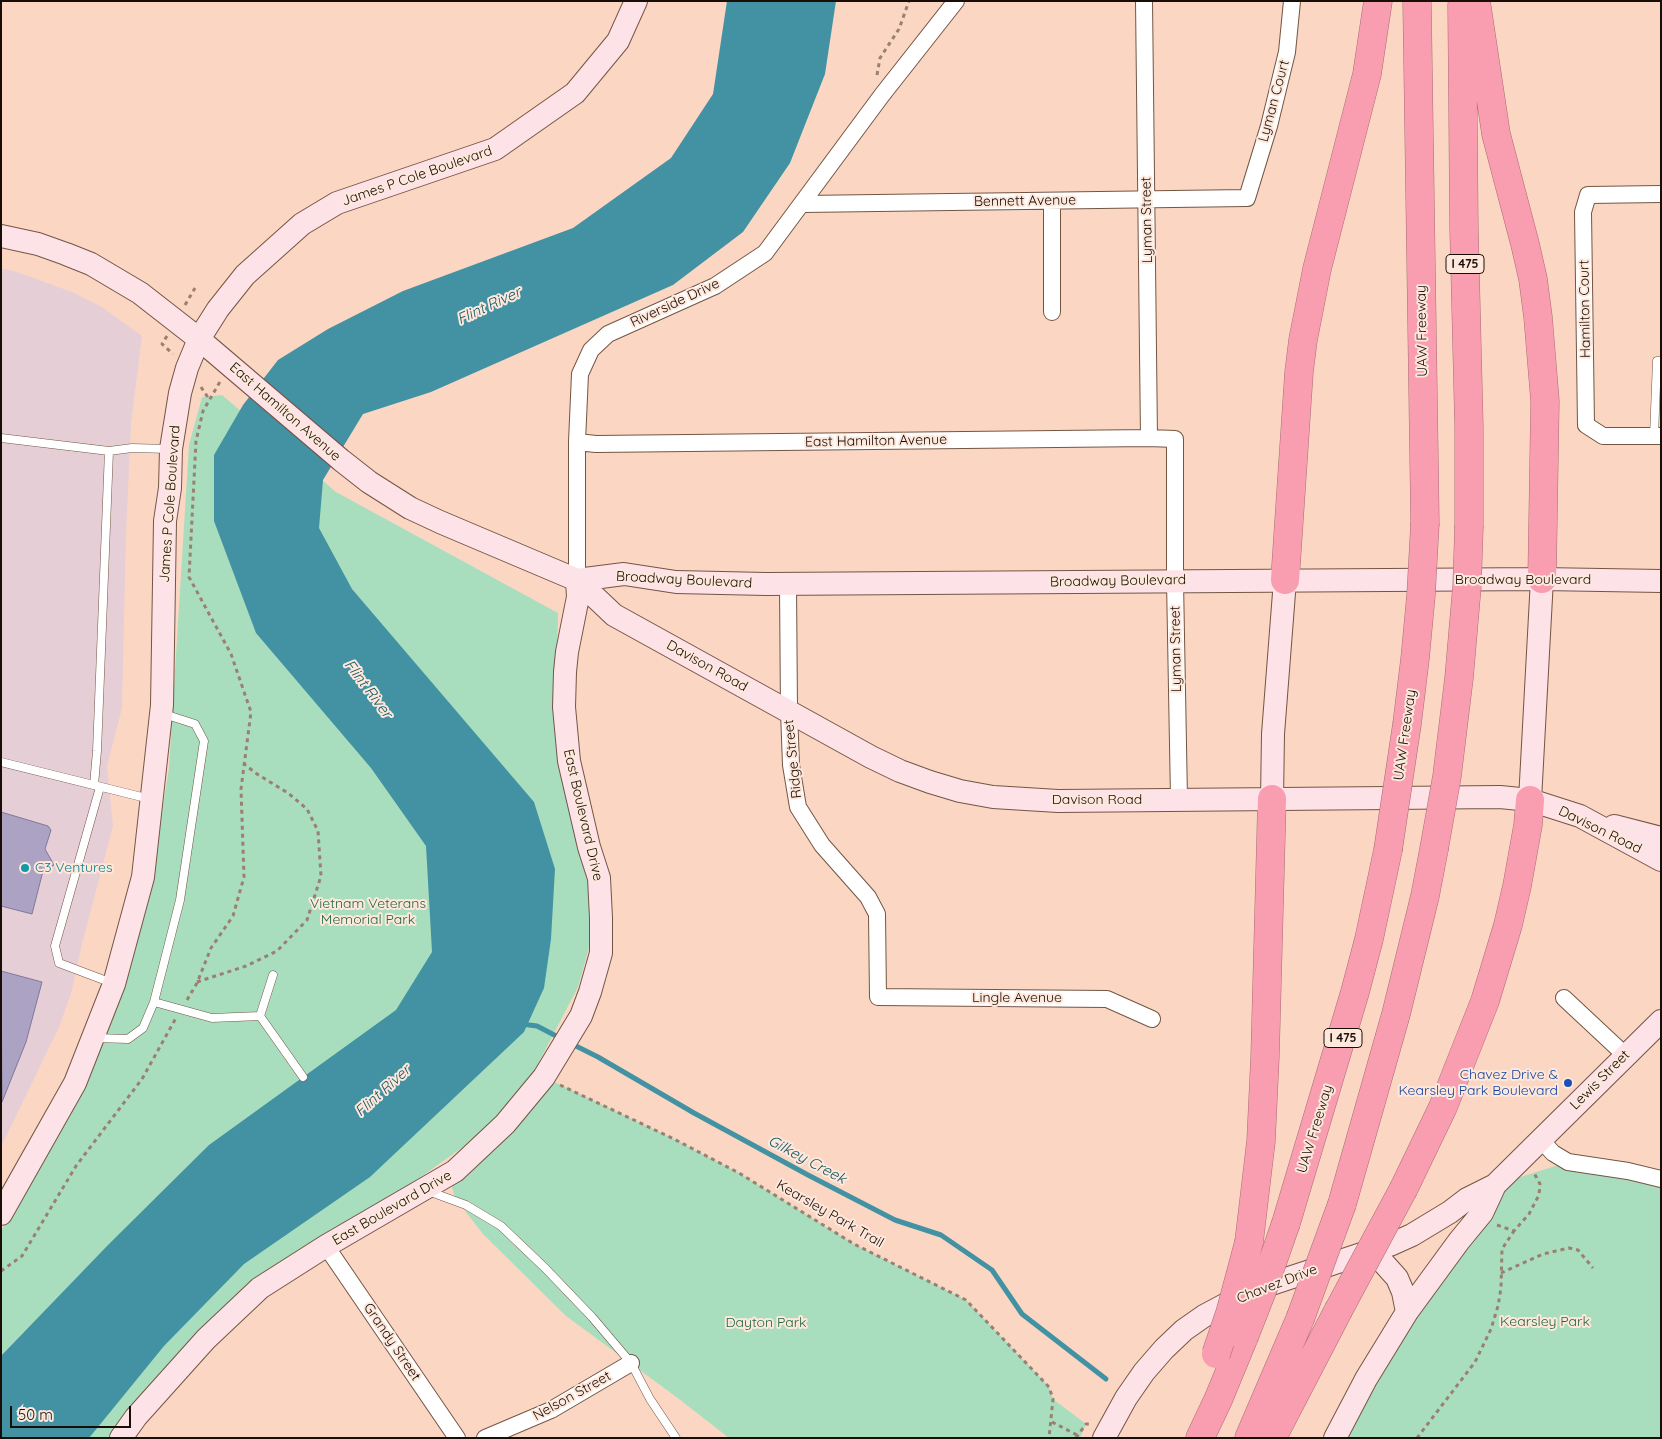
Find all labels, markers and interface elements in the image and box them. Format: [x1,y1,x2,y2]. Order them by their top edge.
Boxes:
street label: Lyman Court [1255,58,1293,144]
street label: James P Cole Boulevard [340,142,494,210]
street label: Lyman Street [1138,177,1156,263]
street label: Bennett Avenue [974,192,1076,210]
road number: I 475 [1446,254,1484,274]
street label: Hamilton Court [1576,260,1594,358]
street label: Riverside Drive [628,275,722,331]
water label: Flint River [454,283,524,329]
street label: UAW Freeway [1413,285,1431,377]
street label: East Hamilton Avenue [226,359,344,465]
street label: James P Cole Boulevard [156,425,184,583]
street label: East Hamilton Avenue [805,431,947,451]
street label: Broadway Boulevard [615,568,753,592]
street label: Broadway Boulevard [1050,571,1186,591]
street label: Broadway Boulevard [1455,572,1591,588]
street label: Lyman Street [1167,606,1185,692]
street label: Davison Road [663,637,751,695]
water label: Flint River [340,656,396,722]
street label: UAW Freeway [1390,688,1420,782]
street label: Ridge Street [781,719,805,799]
street label: East Boulevard Drive [560,747,606,883]
street label: Davison Road [1052,792,1142,808]
street label: Davison Road [1556,803,1644,857]
place label: C3 Ventures [35,860,113,876]
marker: C3 Ventures [19,862,31,874]
park label: Vietnam Veterans Memorial Park [310,896,426,929]
street label: Lingle Avenue [972,990,1062,1006]
road number: I 475 [1324,1028,1362,1048]
street label: Lewis Street [1567,1047,1633,1113]
water label: Flint River [352,1061,414,1121]
place label: Chavez Drive & Kearsley Park Boulevard [1398,1067,1558,1100]
marker: Chavez Drive & Kearsley Park Boulevard [1562,1077,1574,1089]
street label: UAW Freeway [1294,1083,1336,1175]
water label: Gilkey Creek [765,1132,849,1188]
street label: East Boulevard Drive [329,1167,455,1249]
street label: Kearsley Park Trail [773,1176,887,1252]
street label: Chavez Drive [1234,1261,1320,1307]
street label: Grandy Street [360,1300,424,1384]
park label: Kearsley Park [1500,1314,1590,1330]
park label: Dayton Park [725,1315,807,1331]
street label: Nelson Street [530,1368,614,1424]
scale bar [12,1396,134,1428]
text: 50 m [18,1405,53,1424]

